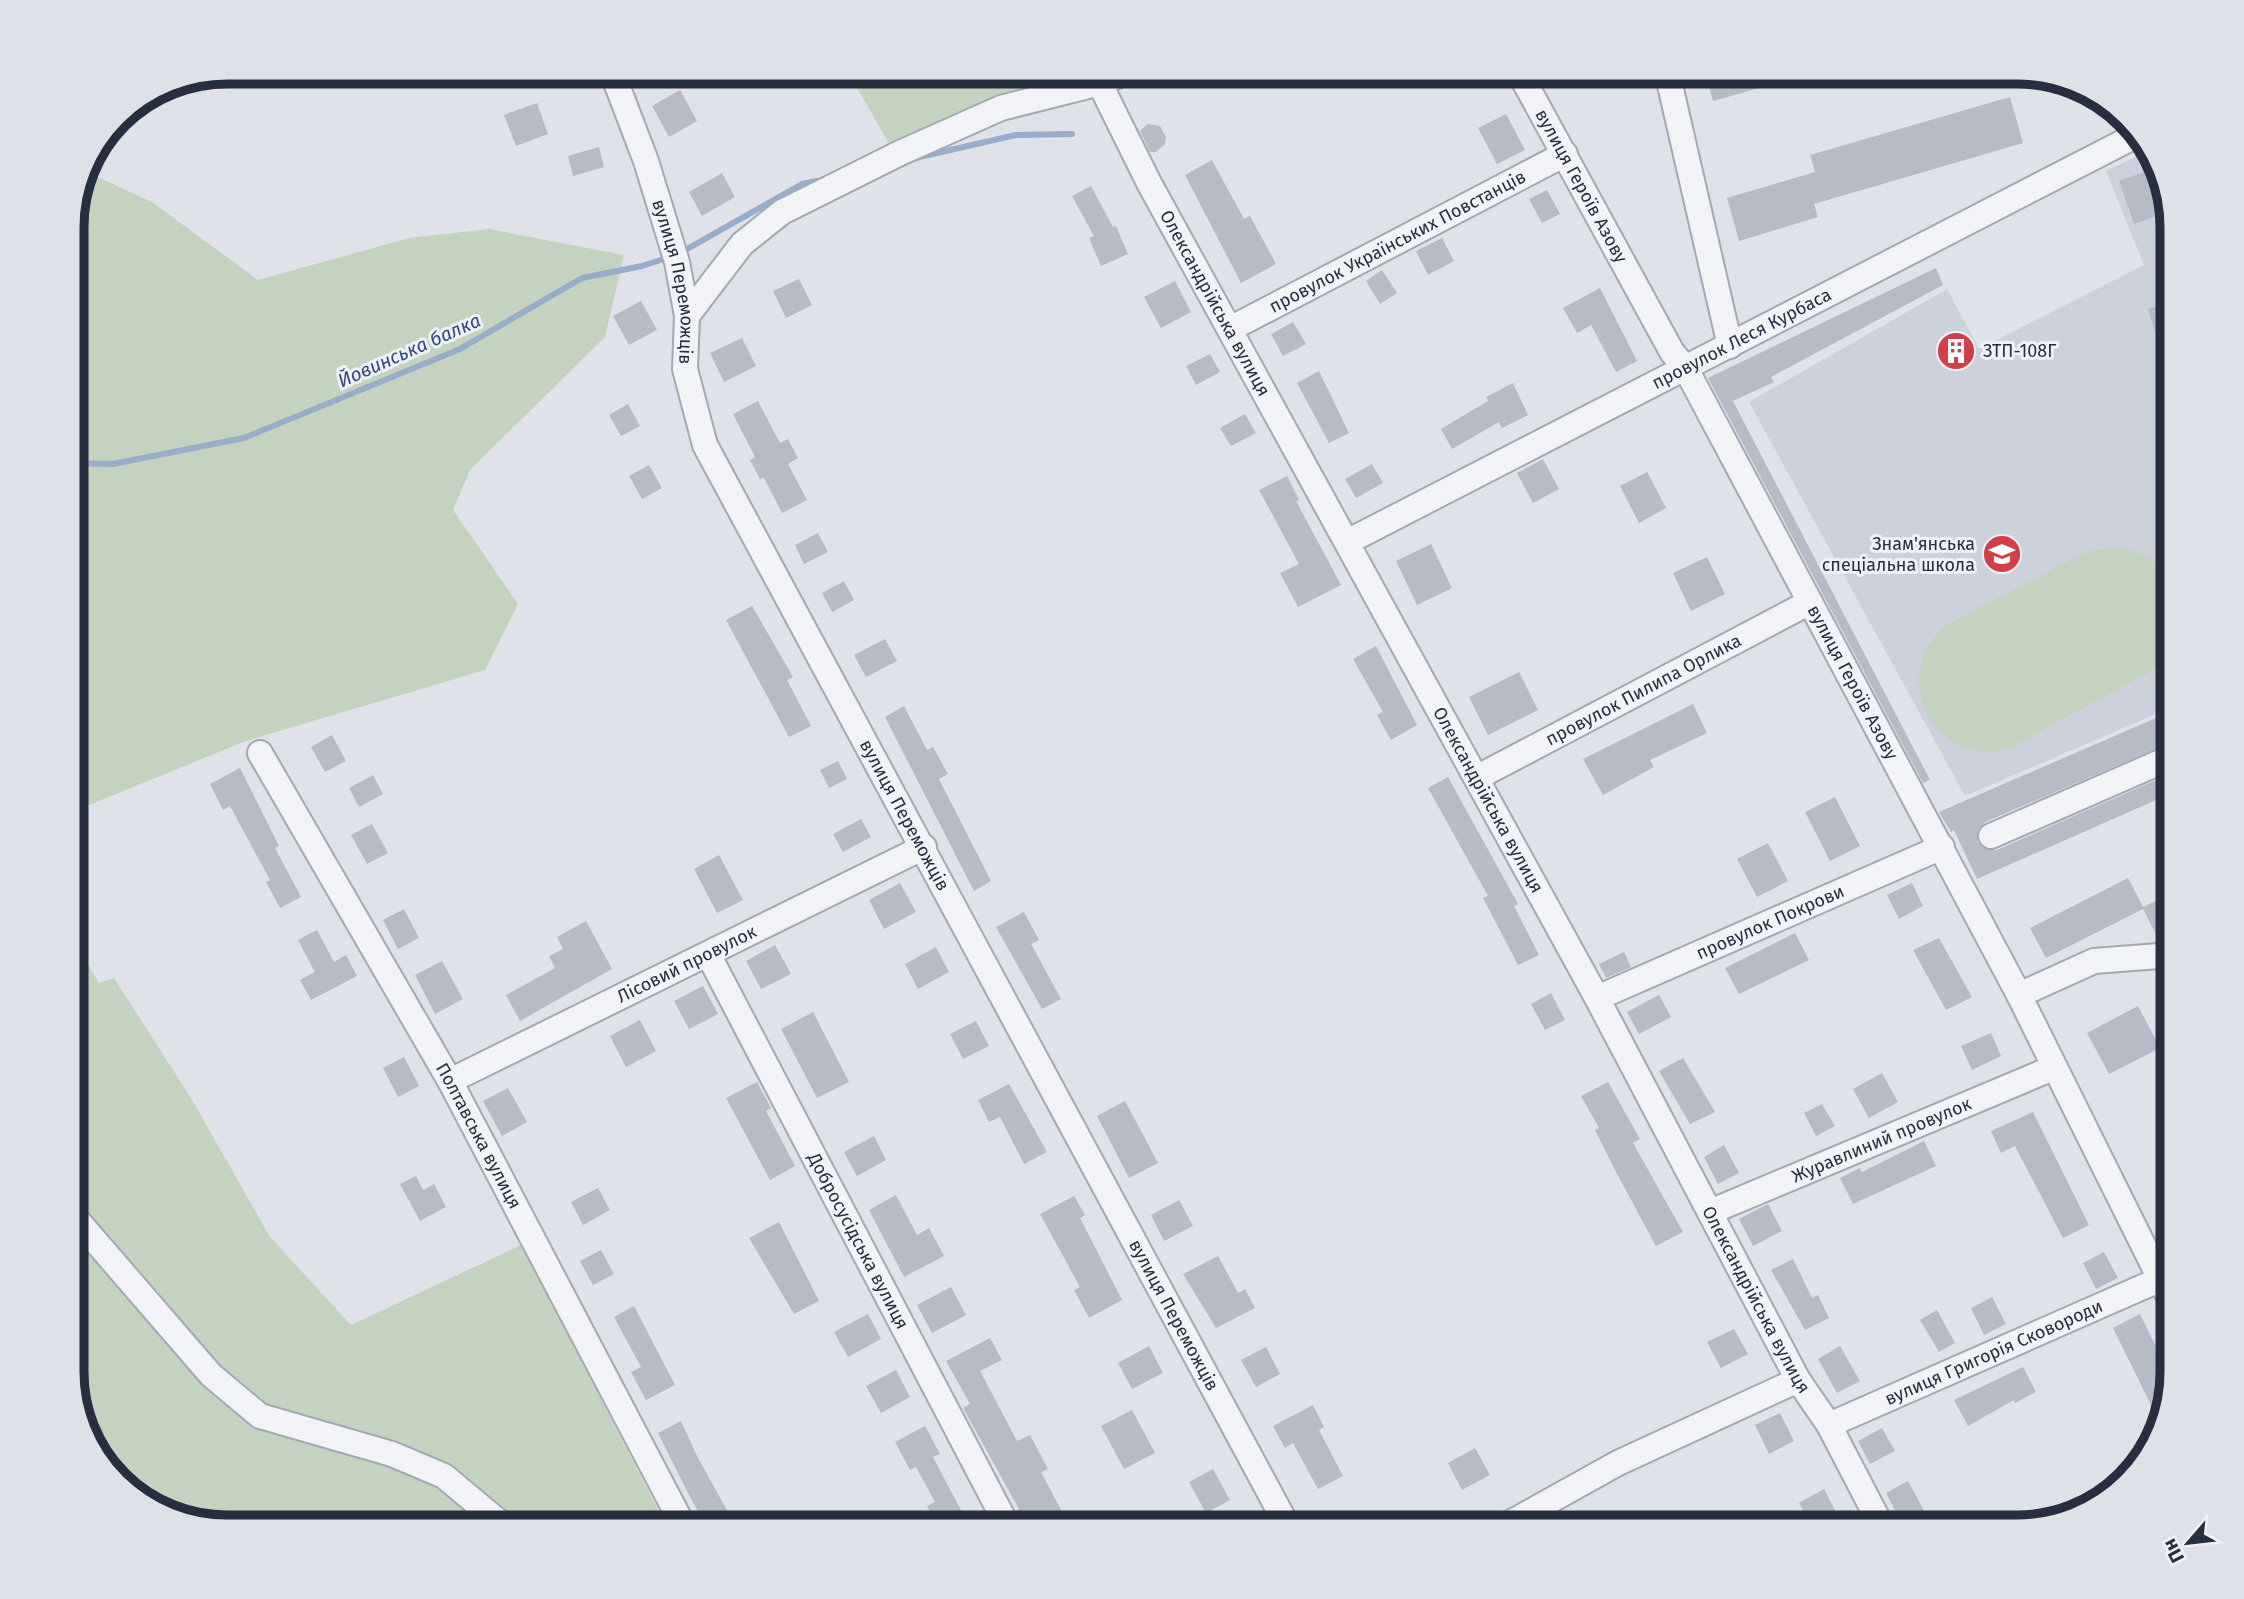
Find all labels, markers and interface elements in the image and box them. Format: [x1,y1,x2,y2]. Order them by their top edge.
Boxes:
street label: вулиця Героїв Азову [1530,105,1632,267]
street label: провулок Українських Повстанців [1265,165,1530,318]
street label: вулиця Переможців [647,196,698,365]
street label: Олександрійська вулиця [1155,206,1275,400]
street label: провулок Леся Курбаса [1648,283,1835,394]
water label: Йовинська балка [334,309,484,392]
building icon: ЗТП-108Г [1935,330,1977,372]
place label: ЗТП-108Г [1983,340,2056,362]
place label: Знам'янська спеціальна школа [1822,533,1975,576]
school or university icon: Знам'янська спеціальна школа [1981,533,2023,575]
street label: вулиця Героїв Азову [1803,601,1903,764]
street label: провулок Пилипа Орлика [1542,629,1745,750]
street label: Олександрійська вулиця [1428,703,1548,897]
street label: вулиця Переможців [855,736,954,895]
street label: провулок Покрови [1693,880,1848,964]
street label: Лісовий провулок [613,920,761,1008]
street label: Полтавська вулиця [431,1059,526,1213]
street label: Журавлиний провулок [1788,1092,1975,1187]
street label: Добросусідська вулиця [803,1148,913,1333]
street label: Олександрійська вулиця [1697,1202,1815,1398]
street label: вулиця Переможців [1124,1236,1224,1395]
street label: вулиця Григорія Сковороди [1881,1295,2106,1410]
north arrow [2153,1508,2223,1578]
text: Пн [2158,1535,2189,1567]

